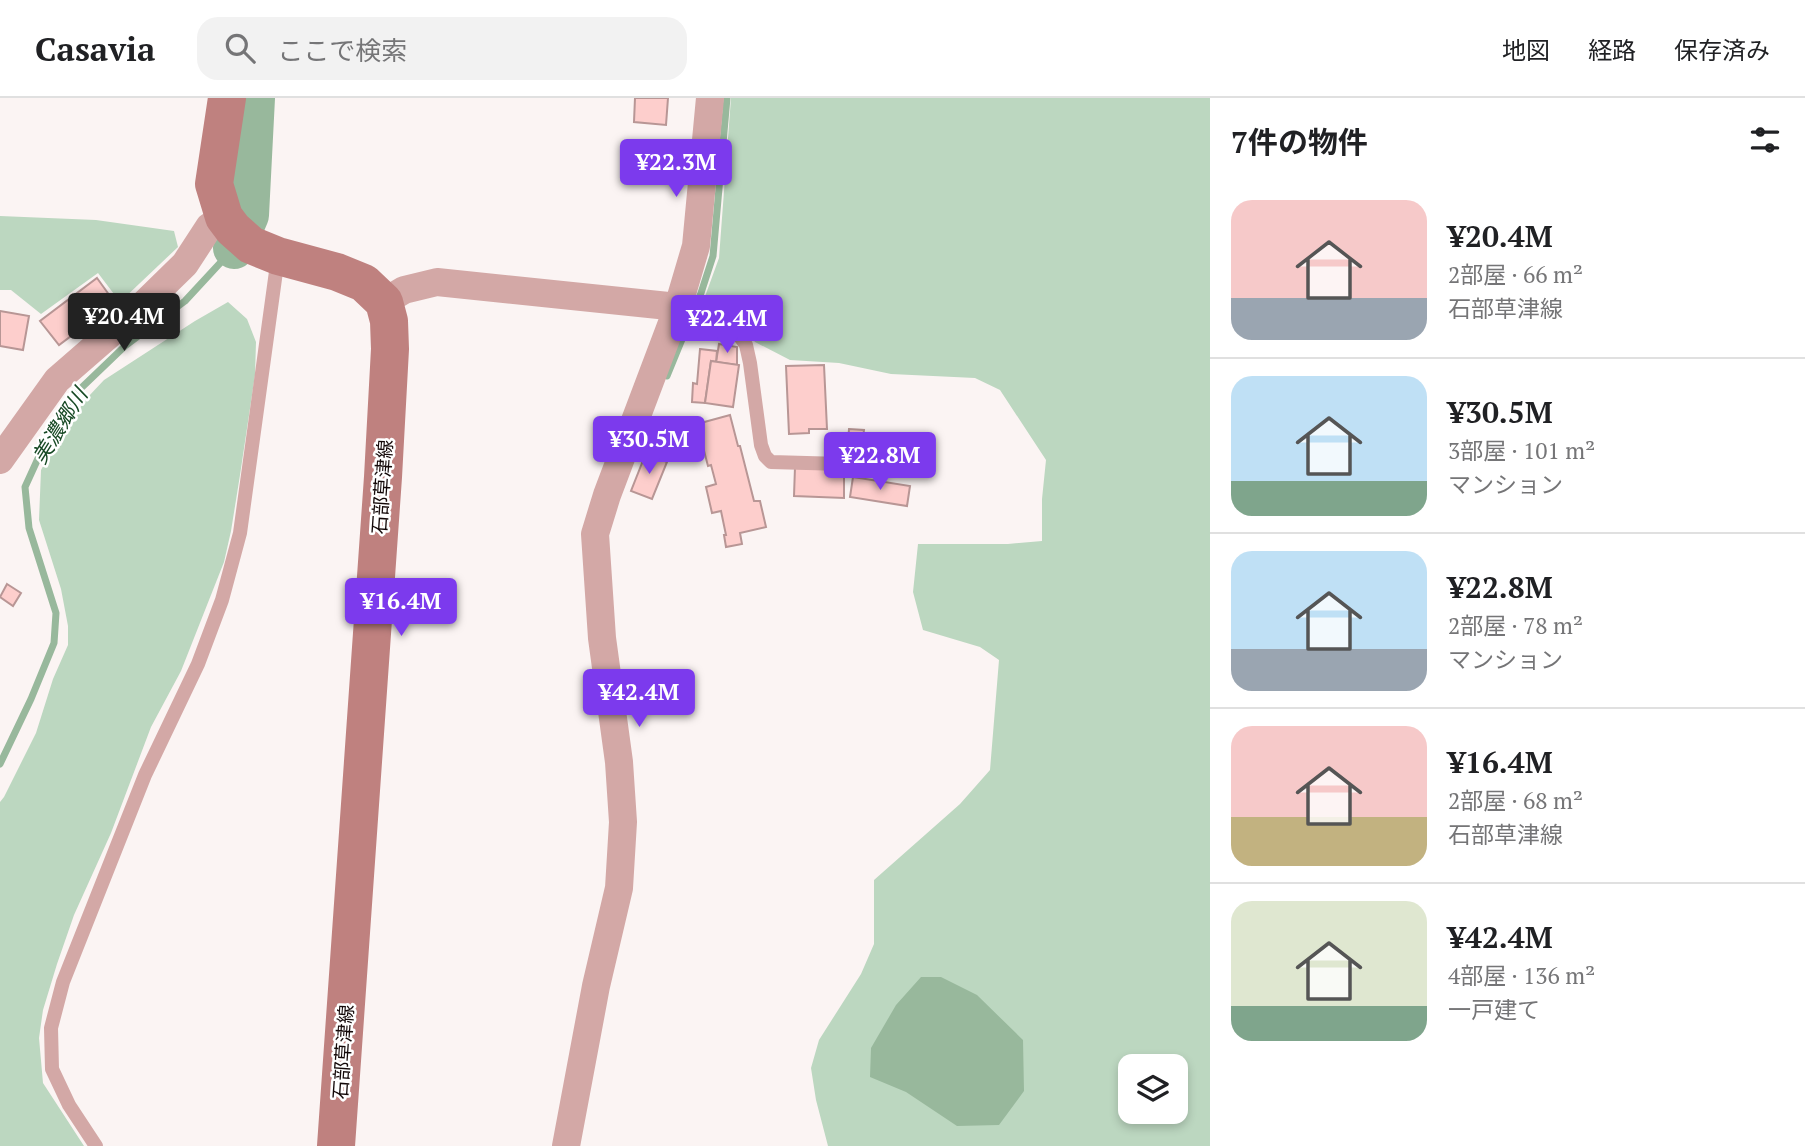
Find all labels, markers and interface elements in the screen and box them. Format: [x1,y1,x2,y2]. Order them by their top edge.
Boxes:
search box [197,17,687,80]
text: Casavia [35,27,155,70]
icon: search [221,29,259,67]
text: ここで検索 [277,33,407,67]
text: 地図 [1502,34,1550,66]
text: 経路 [1588,34,1636,66]
text: 保存済み [1674,34,1770,66]
icon: filters [1746,121,1784,159]
text: 7件の物件 [1231,122,1368,162]
pin: ¥22.3M [619,140,733,199]
text: ¥22.3M [636,146,716,177]
text: ¥20.4M [1448,216,1553,256]
icon: home [1287,228,1371,312]
text: 2部屋 · 66 m² [1448,259,1583,290]
text: 石部草津線 [1448,293,1563,324]
pin: ¥20.4M [67,294,181,353]
pin: ¥22.4M [670,296,784,355]
text: ¥20.4M [84,300,164,331]
text: ¥22.4M [687,302,767,333]
water label: 美濃郷川 [25,381,94,469]
text: ¥30.5M [1448,392,1553,432]
icon: home [1287,404,1371,488]
pin: ¥30.5M [592,416,706,476]
text: ¥30.5M [609,423,689,454]
pin: ¥22.8M [823,432,937,492]
text: 3部屋 · 101 m² [1448,435,1595,466]
street label: 石部草津線 [366,439,397,535]
text: ¥22.8M [840,439,920,470]
text: マンション [1448,469,1563,500]
text: ¥22.8M [1448,567,1553,607]
pin: ¥16.4M [344,578,458,638]
icon: home [1287,579,1371,663]
text: ¥16.4M [361,585,441,616]
text: 2部屋 · 78 m² [1448,610,1583,641]
text: マンション [1448,644,1563,675]
pin: ¥42.4M [582,670,696,729]
text: ¥42.4M [599,676,679,707]
text: ¥16.4M [1448,742,1553,782]
icon: home [1287,754,1371,838]
text: 2部屋 · 68 m² [1448,785,1583,816]
text: 石部草津線 [1448,819,1563,850]
text: ¥42.4M [1448,917,1553,957]
icon: home [1287,929,1371,1013]
text: 4部屋 · 136 m² [1448,960,1595,991]
text: 一戸建て [1448,994,1540,1025]
street label: 石部草津線 [327,1004,358,1100]
map controls [1118,1054,1188,1124]
button: layers [1118,1054,1188,1124]

